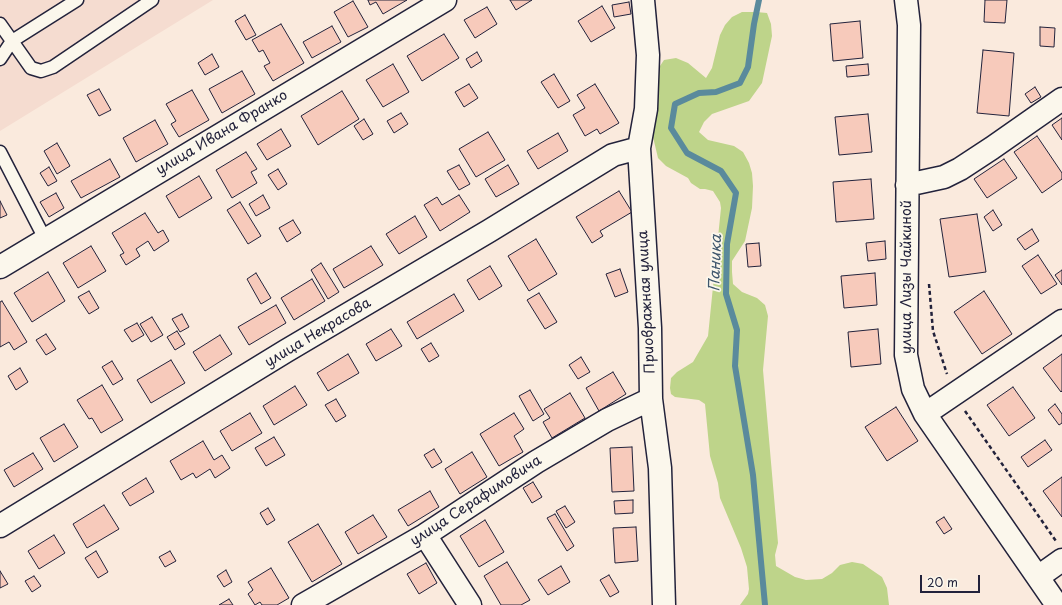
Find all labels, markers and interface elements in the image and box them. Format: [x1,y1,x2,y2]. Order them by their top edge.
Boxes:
street label: улица Ивана Франко [153,87,291,179]
street label: улица Лизы Чайкиной [899,200,915,354]
street label: Приовражная улица [635,230,659,374]
water label: Паника [706,234,726,292]
street label: улица Некрасова [262,295,374,371]
street label: улица Серафимовича [407,452,545,550]
scale bar [922,567,982,593]
text: 20 m [927,573,958,591]

